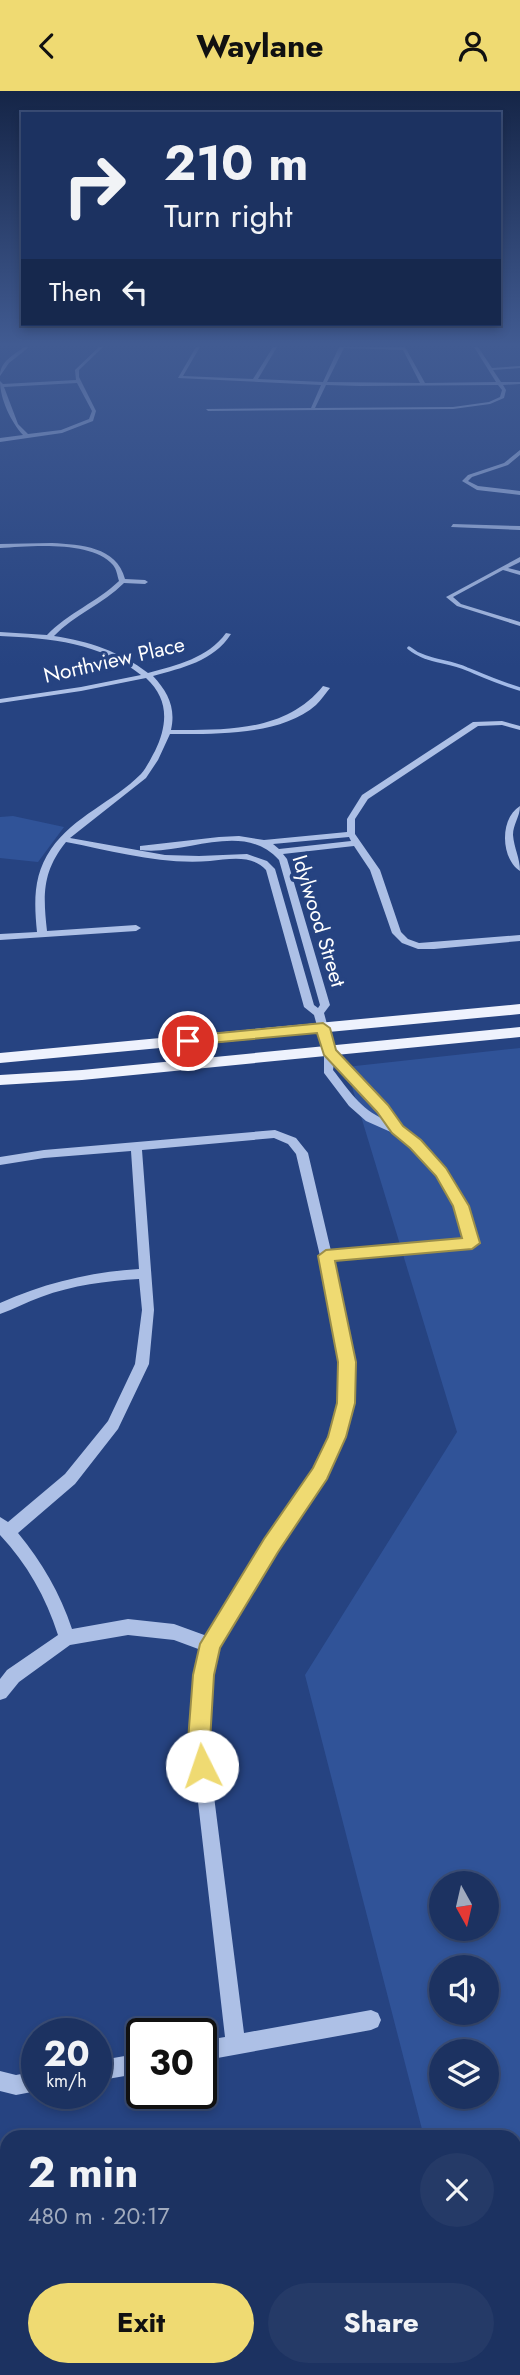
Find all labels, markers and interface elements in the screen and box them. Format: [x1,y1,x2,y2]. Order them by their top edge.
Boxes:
text: Waylane [196,23,324,69]
icon: back [28,27,66,65]
icon: person [454,27,492,65]
text: 210 m [164,128,308,198]
icon: right [49,140,140,231]
text: Turn right [164,193,293,239]
text: Then [49,273,102,311]
icon: left [116,273,154,311]
street label: Northview Place [40,629,188,691]
street label: Idylwood Street [285,851,353,991]
pin [158,1011,218,1071]
icon: arrive [169,1022,207,1060]
position arrow [165,1729,239,1803]
north arrow [429,1871,499,1941]
map controls [429,1871,499,2109]
button: sound [429,1955,499,2025]
speed limit sign: 30 [126,2018,217,2109]
text: 20 [43,2029,90,2079]
button: layers [429,2039,499,2109]
text: km/h [46,2068,87,2094]
text: 2 min [28,2142,138,2203]
button: close [420,2153,494,2227]
text: 480 m · 20:17 [28,2199,170,2233]
button: Exit [28,2283,254,2363]
button: Share [268,2283,494,2363]

